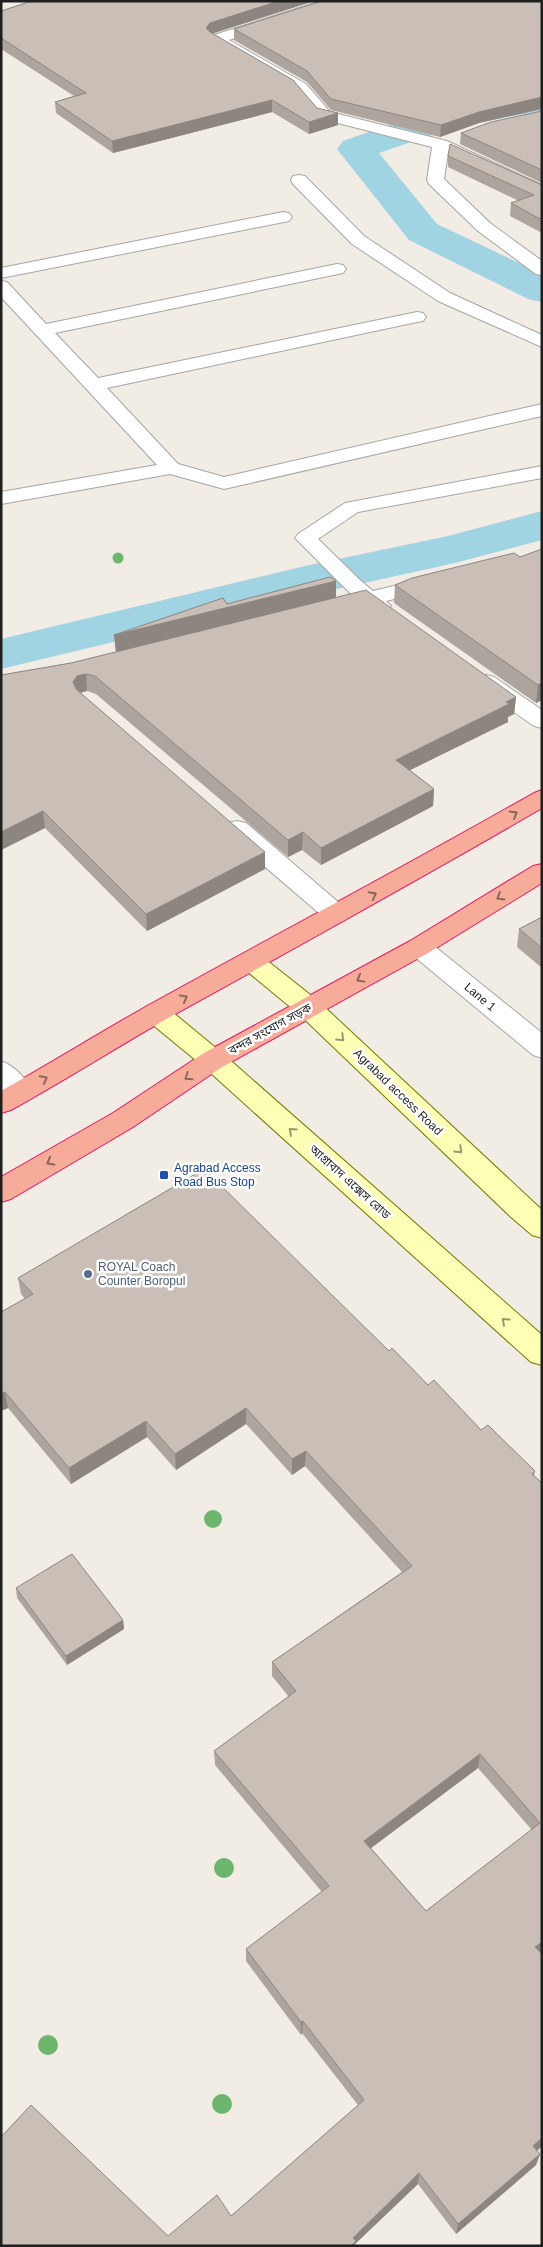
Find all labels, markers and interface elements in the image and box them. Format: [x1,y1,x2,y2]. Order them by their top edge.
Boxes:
one-way arrow [509,810,518,820]
one-way arrow [368,891,377,901]
one-way arrow [496,891,505,901]
one-way arrow [356,973,365,983]
street label: Lane 1 [461,980,499,1014]
one-way arrow [179,994,188,1004]
street label: বন্দর সংযোগ সড়ক [225,1000,314,1058]
one-way arrow [335,1032,344,1041]
street label: Agrabad access Road [351,1046,445,1138]
one-way arrow [184,1071,194,1080]
one-way arrow [39,1075,48,1085]
one-way arrow [289,1128,298,1137]
street label: আগ্রাবাদ এক্সেস রোড [306,1141,394,1222]
one-way arrow [453,1144,462,1153]
one-way arrow [46,1156,55,1166]
place label: Agrabad Access Road Bus Stop [174,1161,261,1189]
marker: Agrabad Access Road Bus Stop [158,1169,170,1181]
place label: ROYAL Coach Counter Boropul [98,1260,185,1288]
marker: ROYAL Coach Counter Boropul [82,1268,94,1280]
one-way arrow [502,1317,511,1326]

